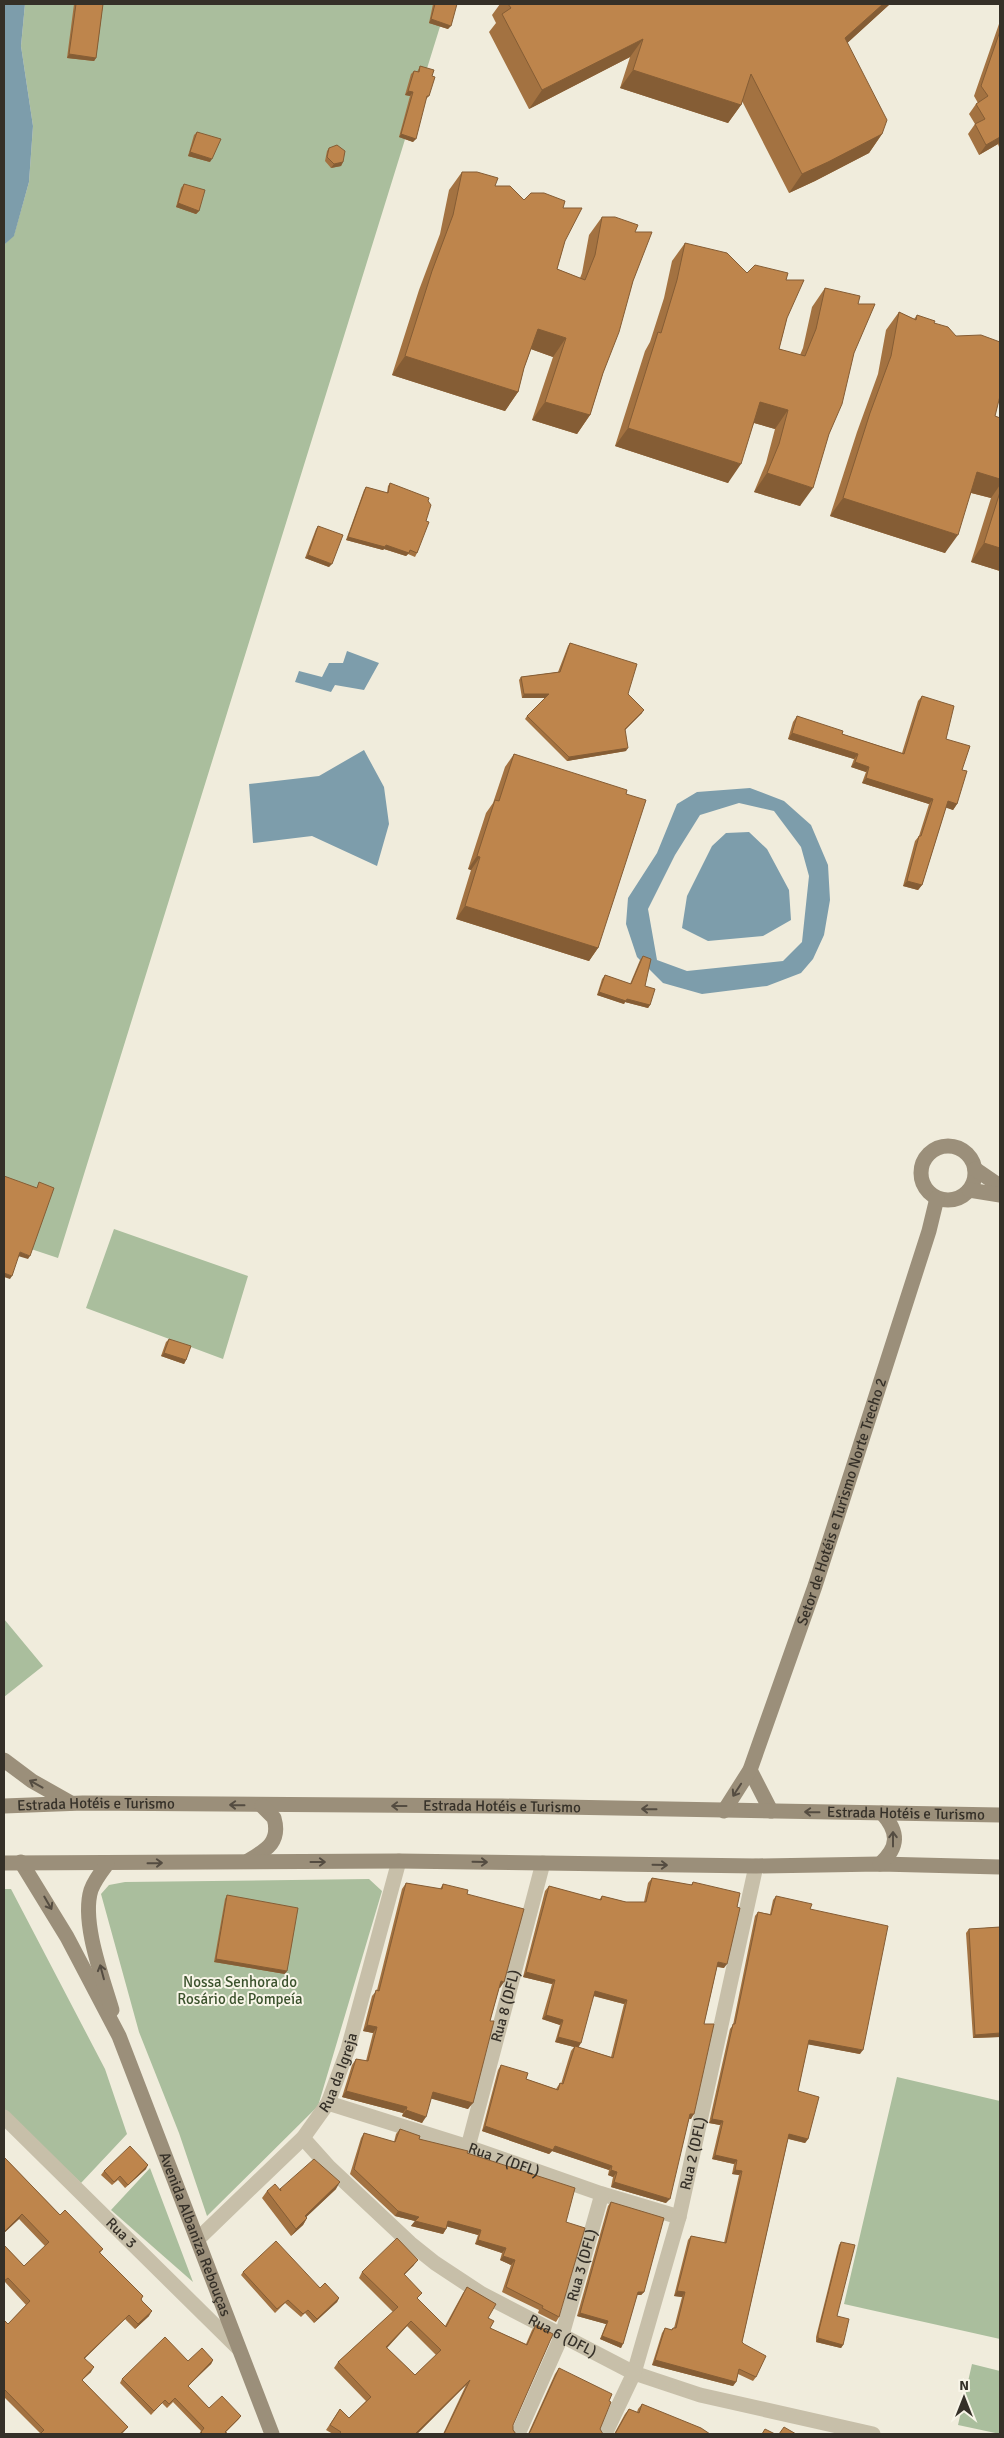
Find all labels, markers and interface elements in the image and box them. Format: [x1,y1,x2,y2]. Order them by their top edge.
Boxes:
street label: Setor de Hotéis e Turismo Norte Trecho 2 [793,1376,890,1628]
one-way arrow [29,1779,44,1789]
one-way arrow [732,1783,742,1797]
street label: Estrada Hotéis e Turismo [17,1794,175,1814]
street label: Estrada Hotéis e Turismo [423,1796,581,1816]
one-way arrow [229,1801,245,1810]
one-way arrow [391,1801,408,1811]
street label: Estrada Hotéis e Turismo [827,1803,985,1824]
one-way arrow [641,1804,658,1814]
one-way arrow [804,1807,820,1817]
one-way arrow [888,1832,898,1848]
one-way arrow [310,1857,326,1867]
one-way arrow [472,1857,488,1867]
one-way arrow [147,1858,163,1868]
one-way arrow [652,1860,668,1869]
one-way arrow [43,1896,53,1910]
one-way arrow [96,1964,106,1980]
street label: Rua 8 (DFL) [487,1968,523,2044]
park label: Nossa Senhora do Rosário de Pompeía [177,1973,303,2008]
street label: Rua da Igreja [315,2031,361,2116]
street label: Rua 2 (DFL) [676,2115,710,2192]
street label: Rua 7 (DFL) [466,2139,542,2180]
street label: Avenida Albaniza Rebouças [155,2149,235,2319]
street label: Rua 3 [102,2214,141,2252]
street label: Rua 3 (DFL) [563,2227,601,2303]
street label: Rua 6 (DFL) [525,2311,600,2361]
north arrow [939,2373,989,2423]
text: N [959,2377,969,2394]

